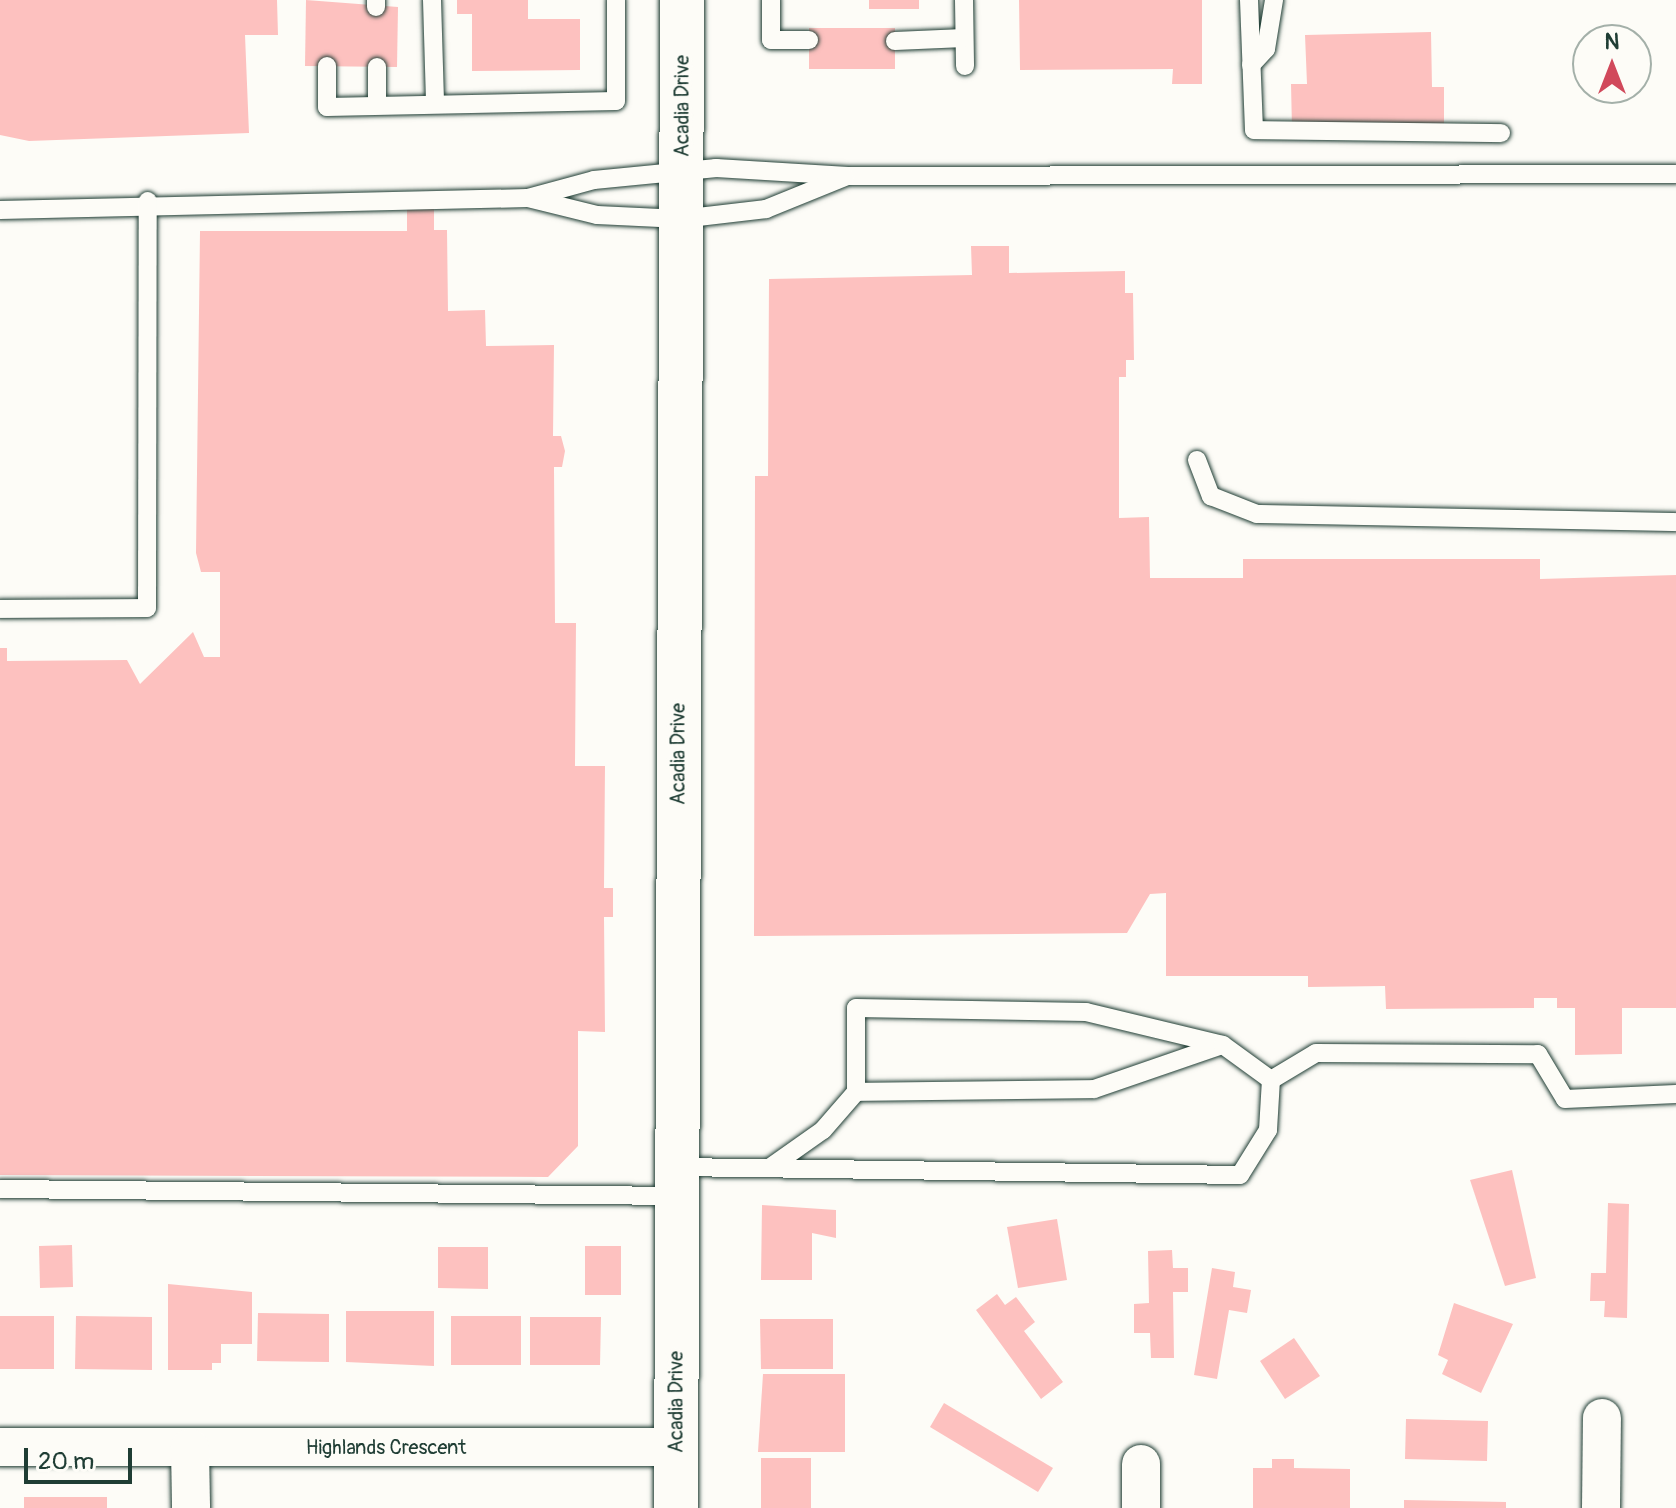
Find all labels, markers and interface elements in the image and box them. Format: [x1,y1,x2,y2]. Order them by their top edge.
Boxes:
north arrow [1572,24,1652,104]
text: N [1605,28,1619,56]
street label: Acadia Drive [670,55,694,157]
street label: Acadia Drive [666,703,690,805]
street label: Acadia Drive [664,1351,688,1453]
scale bar [28,1432,136,1482]
street label: Highlands Crescent [306,1435,466,1459]
text: 20 m [38,1447,94,1476]

